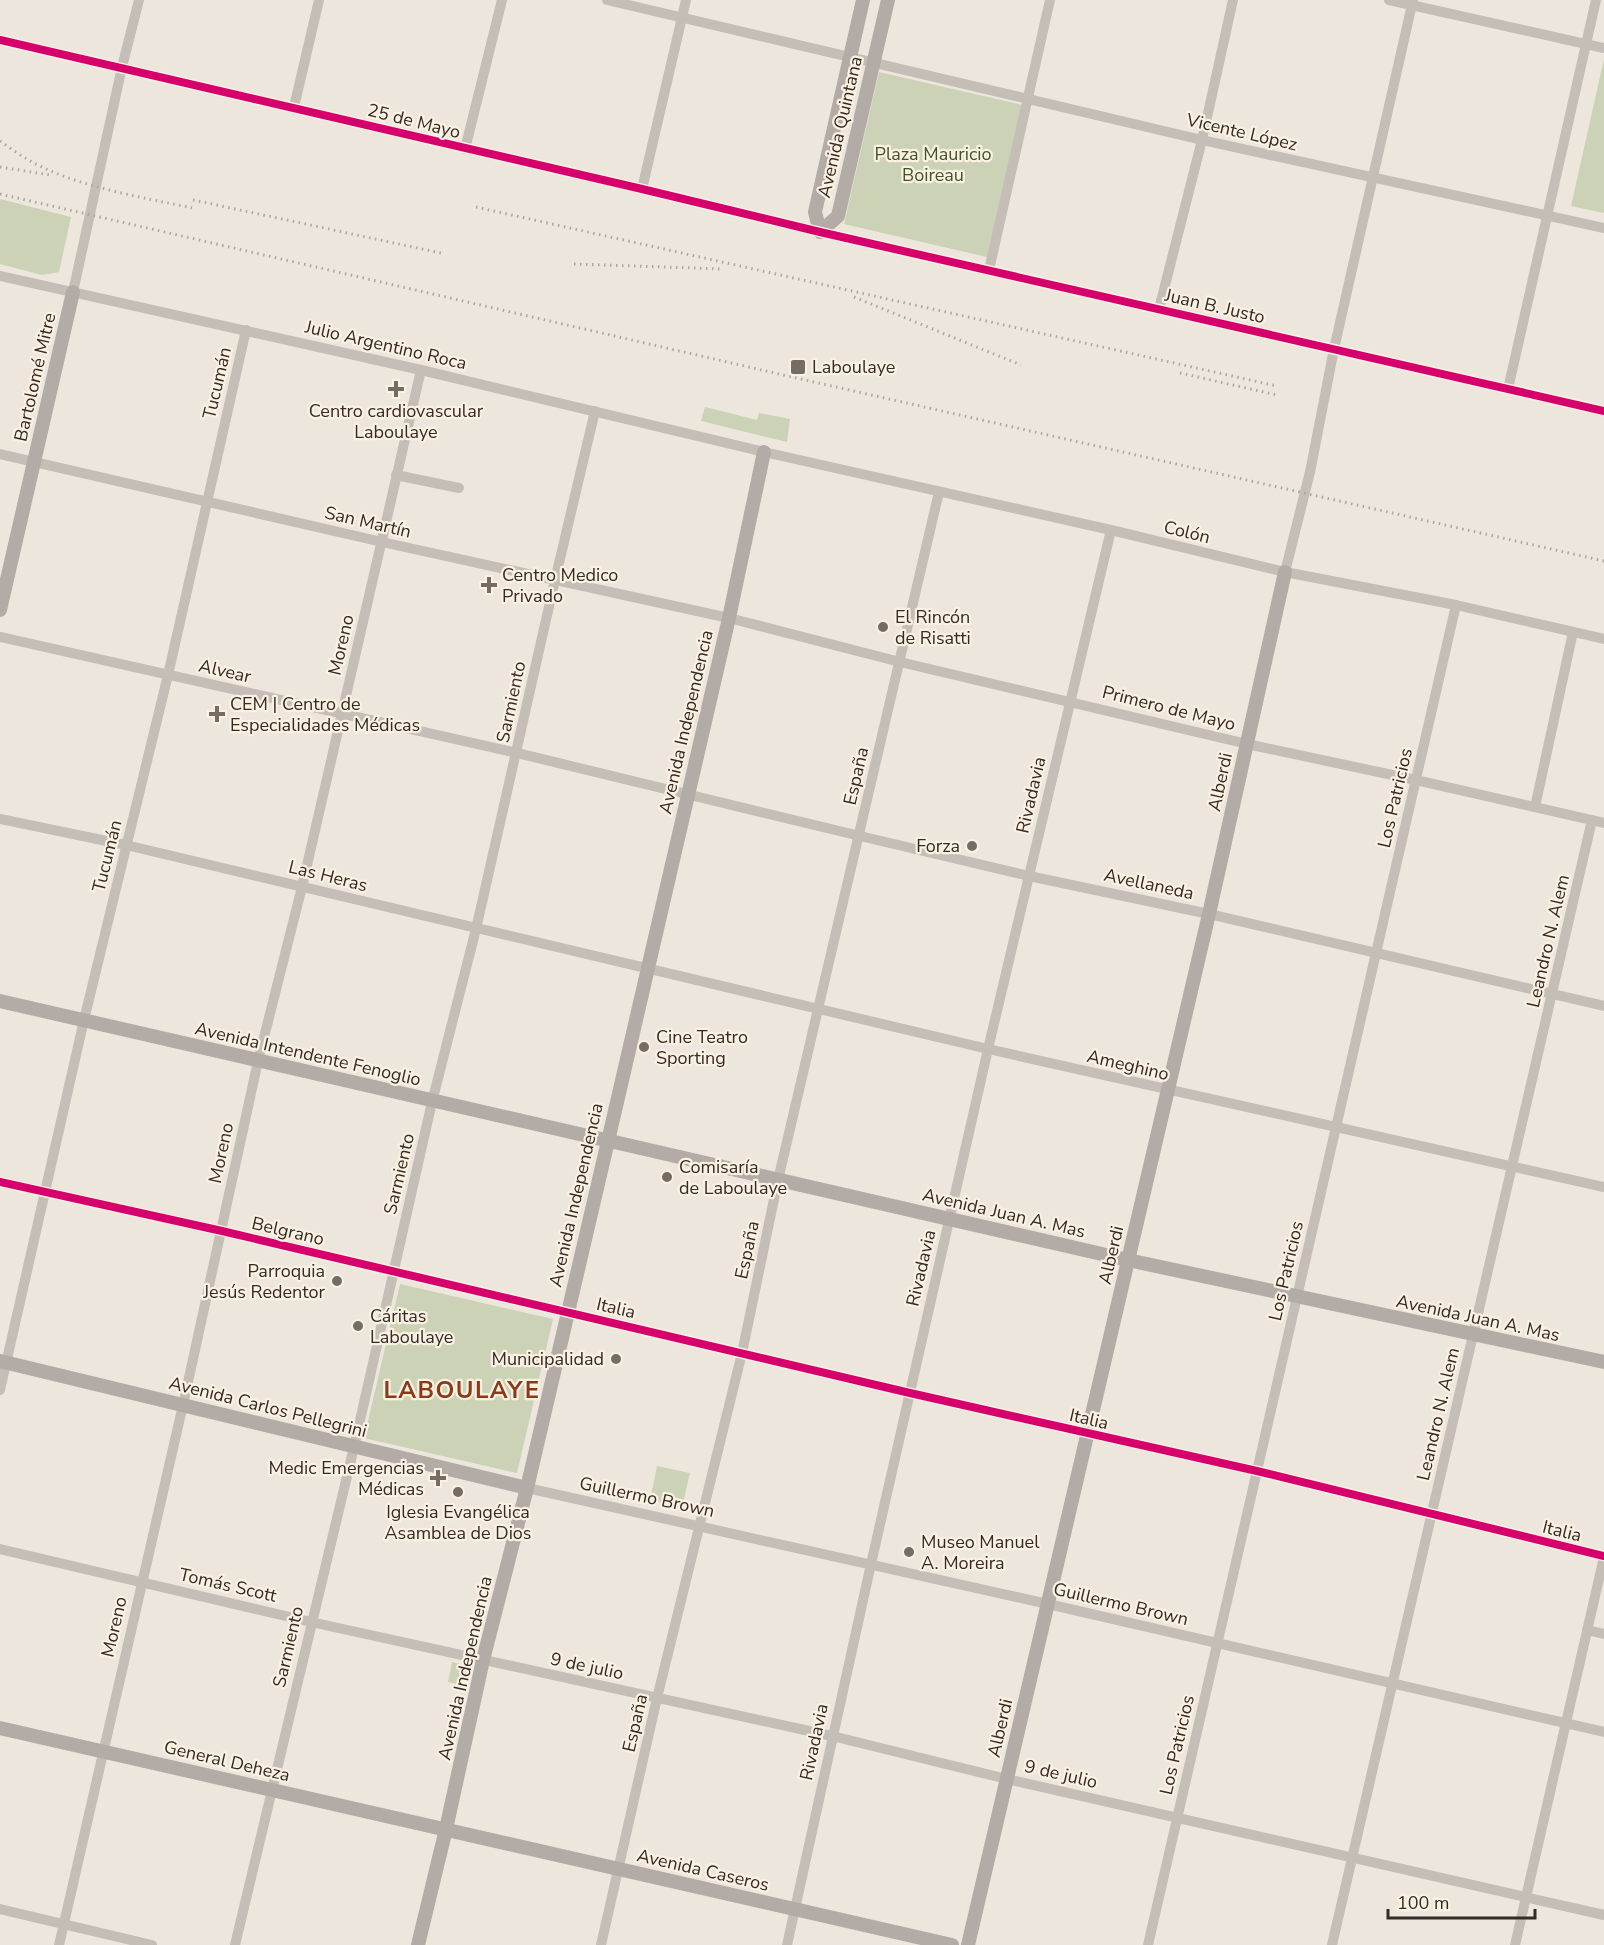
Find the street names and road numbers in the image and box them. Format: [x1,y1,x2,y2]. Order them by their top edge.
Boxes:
street label: Avenida Quintana [812,54,868,200]
street label: 25 de Mayo [365,98,463,144]
street label: Vicente López [1183,107,1300,156]
street label: Juan B. Justo [1162,283,1267,329]
street label: Bartolomé Mitre [9,310,61,444]
street label: Julio Argentino Roca [302,315,469,375]
street label: Tucumán [197,345,237,421]
street label: San Martín [322,500,414,544]
street label: Colón [1161,515,1213,549]
street label: Moreno [322,612,360,678]
street label: Avenida Independencia [653,628,719,816]
street label: Alvear [197,653,254,689]
street label: Sarmiento [491,659,531,745]
street label: Primero de Mayo [1100,680,1238,736]
street label: España [838,745,874,807]
street label: Los Patricios [1372,746,1418,850]
street label: Alberdi [1202,750,1238,814]
street label: Rivadavia [1011,754,1051,836]
street label: Tucumán [86,818,128,894]
street label: Las Heras [286,855,370,897]
street label: Avellaneda [1102,863,1196,905]
street label: Leandro N. Alem [1521,872,1575,1010]
street label: Avenida Intendente Fenoglio [193,1016,423,1092]
street label: Ameghino [1085,1044,1171,1086]
street label: Avenida Independencia [543,1101,609,1289]
street label: Moreno [203,1120,239,1186]
street label: Sarmiento [378,1131,420,1217]
street label: Avenida Juan A. Mas [920,1183,1088,1243]
street label: Belgrano [249,1211,327,1251]
street label: España [729,1219,765,1281]
street label: Los Patricios [1263,1219,1309,1323]
street label: Alberdi [1093,1223,1129,1287]
street label: Rivadavia [901,1227,941,1309]
street label: Avenida Juan A. Mas [1394,1289,1562,1347]
street label: Italia [594,1292,638,1324]
street label: Leandro N. Alem [1411,1345,1465,1483]
street label: Avenida Carlos Pellegrini [167,1371,369,1443]
street label: Italia [1067,1403,1111,1435]
street label: Guillermo Brown [577,1471,717,1523]
street label: Italia [1540,1515,1584,1547]
street label: Tomás Scott [177,1562,280,1608]
street label: Avenida Independencia [432,1574,498,1762]
street label: Guillermo Brown [1051,1577,1191,1631]
street label: Moreno [95,1594,133,1660]
street label: Sarmiento [267,1604,309,1690]
street label: 9 de julio [548,1647,626,1685]
street label: España [617,1692,653,1754]
street label: Los Patricios [1154,1693,1200,1797]
street label: Alberdi [982,1696,1018,1760]
street label: Rivadavia [794,1701,834,1783]
street label: General Deheza [162,1735,292,1787]
street label: 9 de julio [1022,1754,1100,1794]
street label: Avenida Caseros [635,1843,771,1897]

